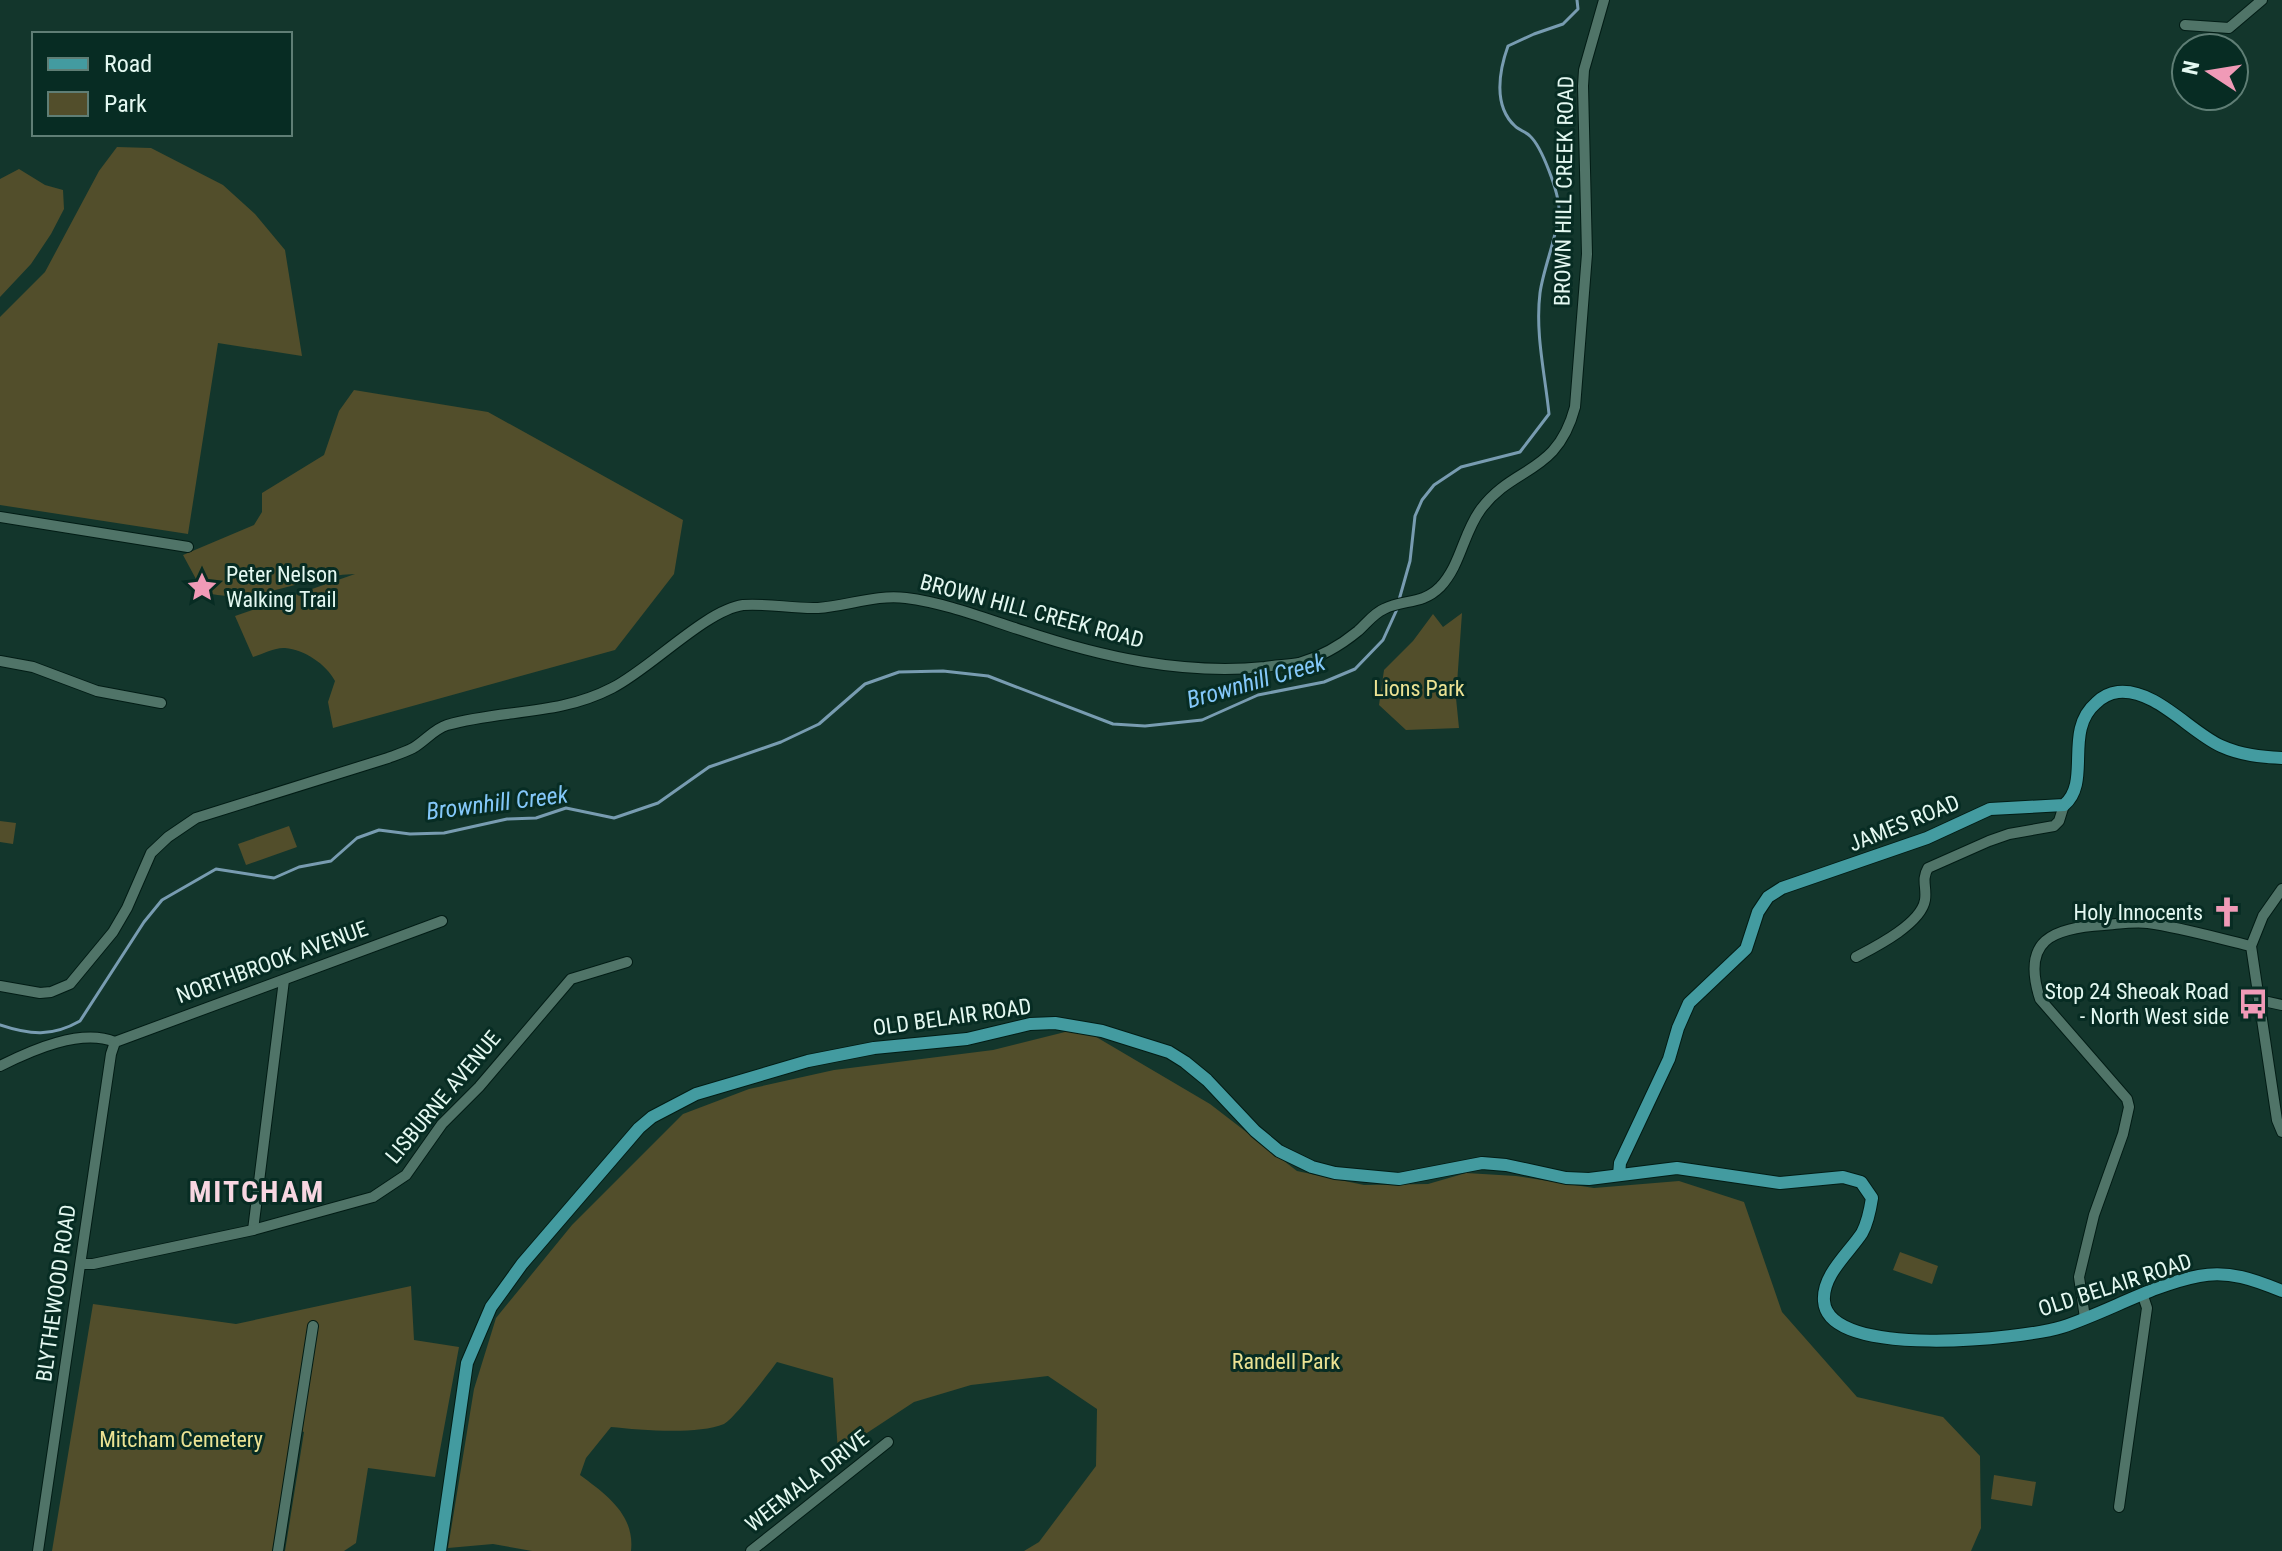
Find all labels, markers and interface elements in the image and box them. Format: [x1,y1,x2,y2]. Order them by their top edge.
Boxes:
legend [32,32,292,136]
north arrow [2170,32,2250,112]
text: Road [104,50,152,78]
text: N [2177,59,2205,77]
street label: BROWN HILL CREEK ROAD [1549,76,1579,306]
text: Park [104,90,147,118]
place label: Peter Nelson Walking Trail [226,562,338,612]
street label: BROWN HILL CREEK ROAD [917,569,1147,653]
place icon: Peter Nelson Walking Trail [185,570,219,604]
water label: Brownhill Creek [1184,648,1329,714]
park label: Lions Park [1373,676,1465,701]
water label: Brownhill Creek [424,780,570,826]
street label: JAMES ROAD [1845,789,1963,857]
church icon: Holy Innocents [2210,895,2244,929]
place label: Holy Innocents [2074,900,2203,925]
street label: NORTHBROOK AVENUE [173,916,371,1008]
place label: Stop 24 Sheoak Road - North West side [2045,979,2229,1029]
bus stop icon: Stop 24 Sheoak Road - North West side [2236,987,2270,1021]
street label: OLD BELAIR ROAD [871,994,1033,1040]
street label: LISBURNE AVENUE [380,1026,506,1168]
district label: MITCHAM [189,1174,325,1209]
street label: BLYTHEWOOD ROAD [31,1203,81,1383]
street label: OLD BELAIR ROAD [2035,1248,2195,1322]
park label: Randell Park [1232,1349,1340,1374]
street label: WEEMALA DRIVE [740,1425,874,1537]
park label: Mitcham Cemetery [99,1427,263,1452]

